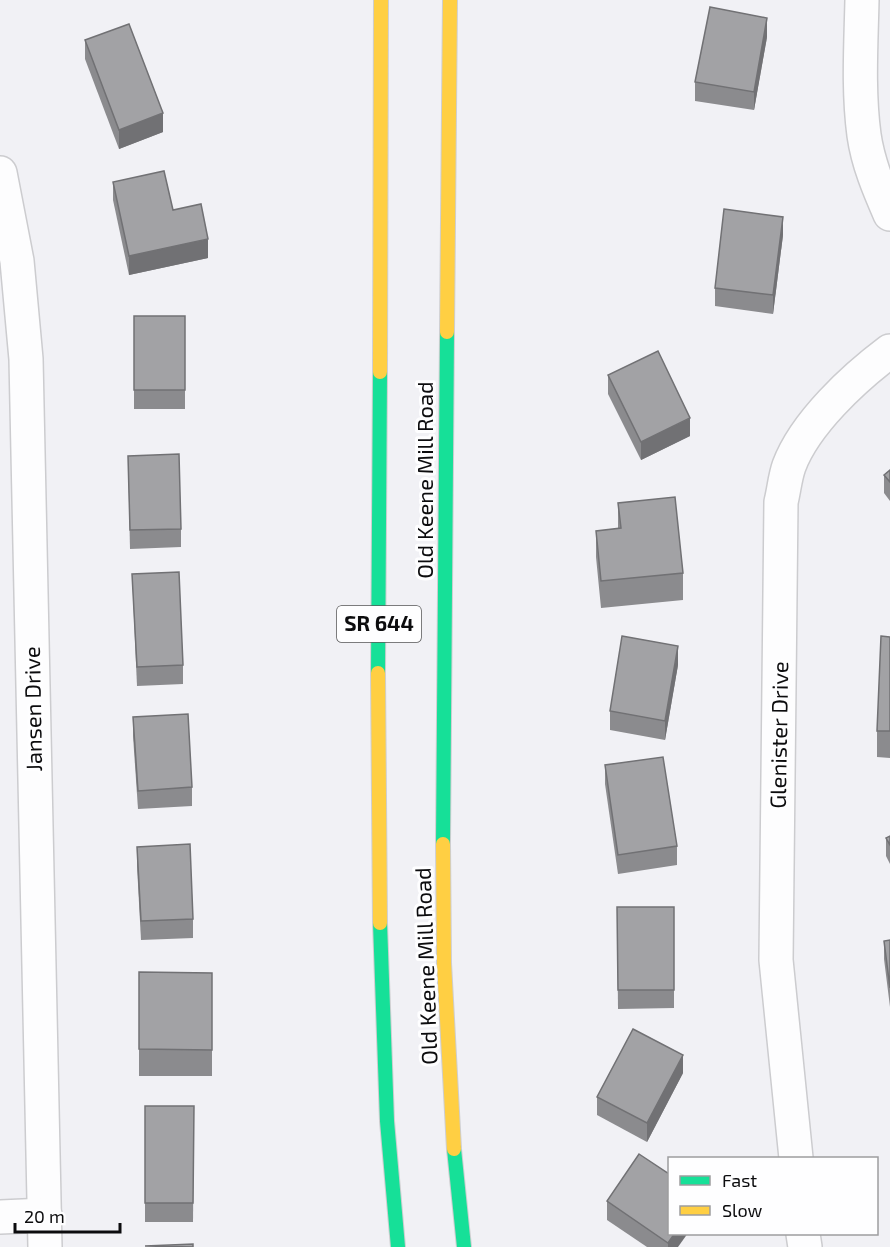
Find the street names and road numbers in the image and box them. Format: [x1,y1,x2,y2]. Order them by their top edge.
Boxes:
street label: Old Keene Mill Road [411,381,437,579]
road number: SR 644 [337,606,421,642]
street label: Jansen Drive [18,646,46,772]
street label: Glenister Drive [764,661,792,809]
street label: Old Keene Mill Road [409,867,441,1065]

